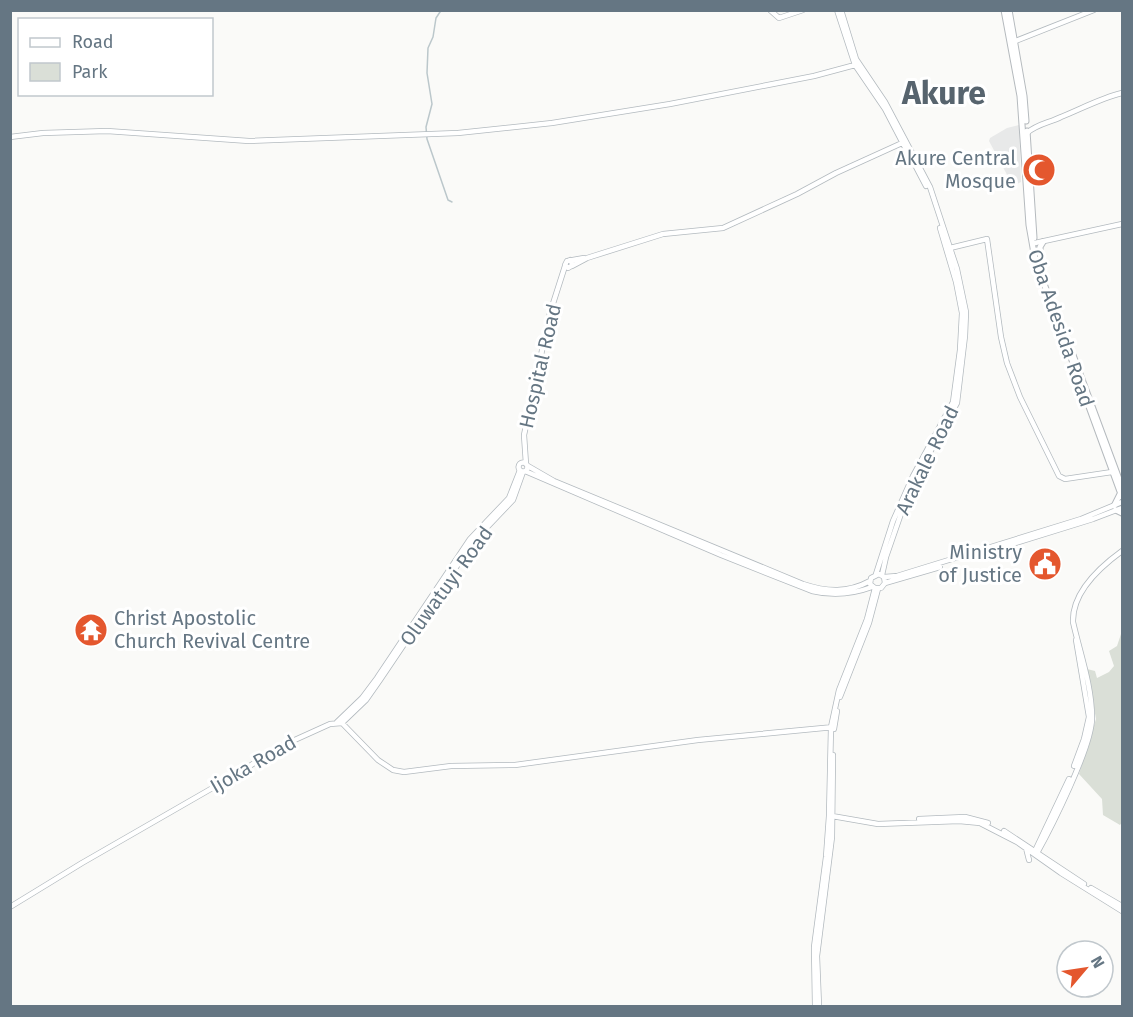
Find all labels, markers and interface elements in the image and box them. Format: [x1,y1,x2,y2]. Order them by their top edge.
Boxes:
legend [18,18,213,96]
text: Road [72,31,114,53]
text: Park [72,61,108,83]
district label: Akure [901,74,986,112]
place label: Akure Central Mosque [895,146,1016,193]
mosque icon: Akure Central Mosque [1021,152,1057,188]
street label: Oba Adesida Road [1023,246,1099,410]
street label: Hospital Road [514,301,566,431]
street label: Arakale Road [890,402,964,518]
street label: Oluwatuyi Road [395,521,497,651]
place label: Ministry of Justice [938,540,1022,587]
public building icon: Ministry of Justice [1027,546,1063,582]
place label: Christ Apostolic Church Revival Centre [114,606,310,653]
temple icon: Christ Apostolic Church Revival Centre [73,612,109,648]
street label: Ijoka Road [206,730,300,798]
north arrow [1055,939,1115,999]
text: N [1087,953,1109,971]

